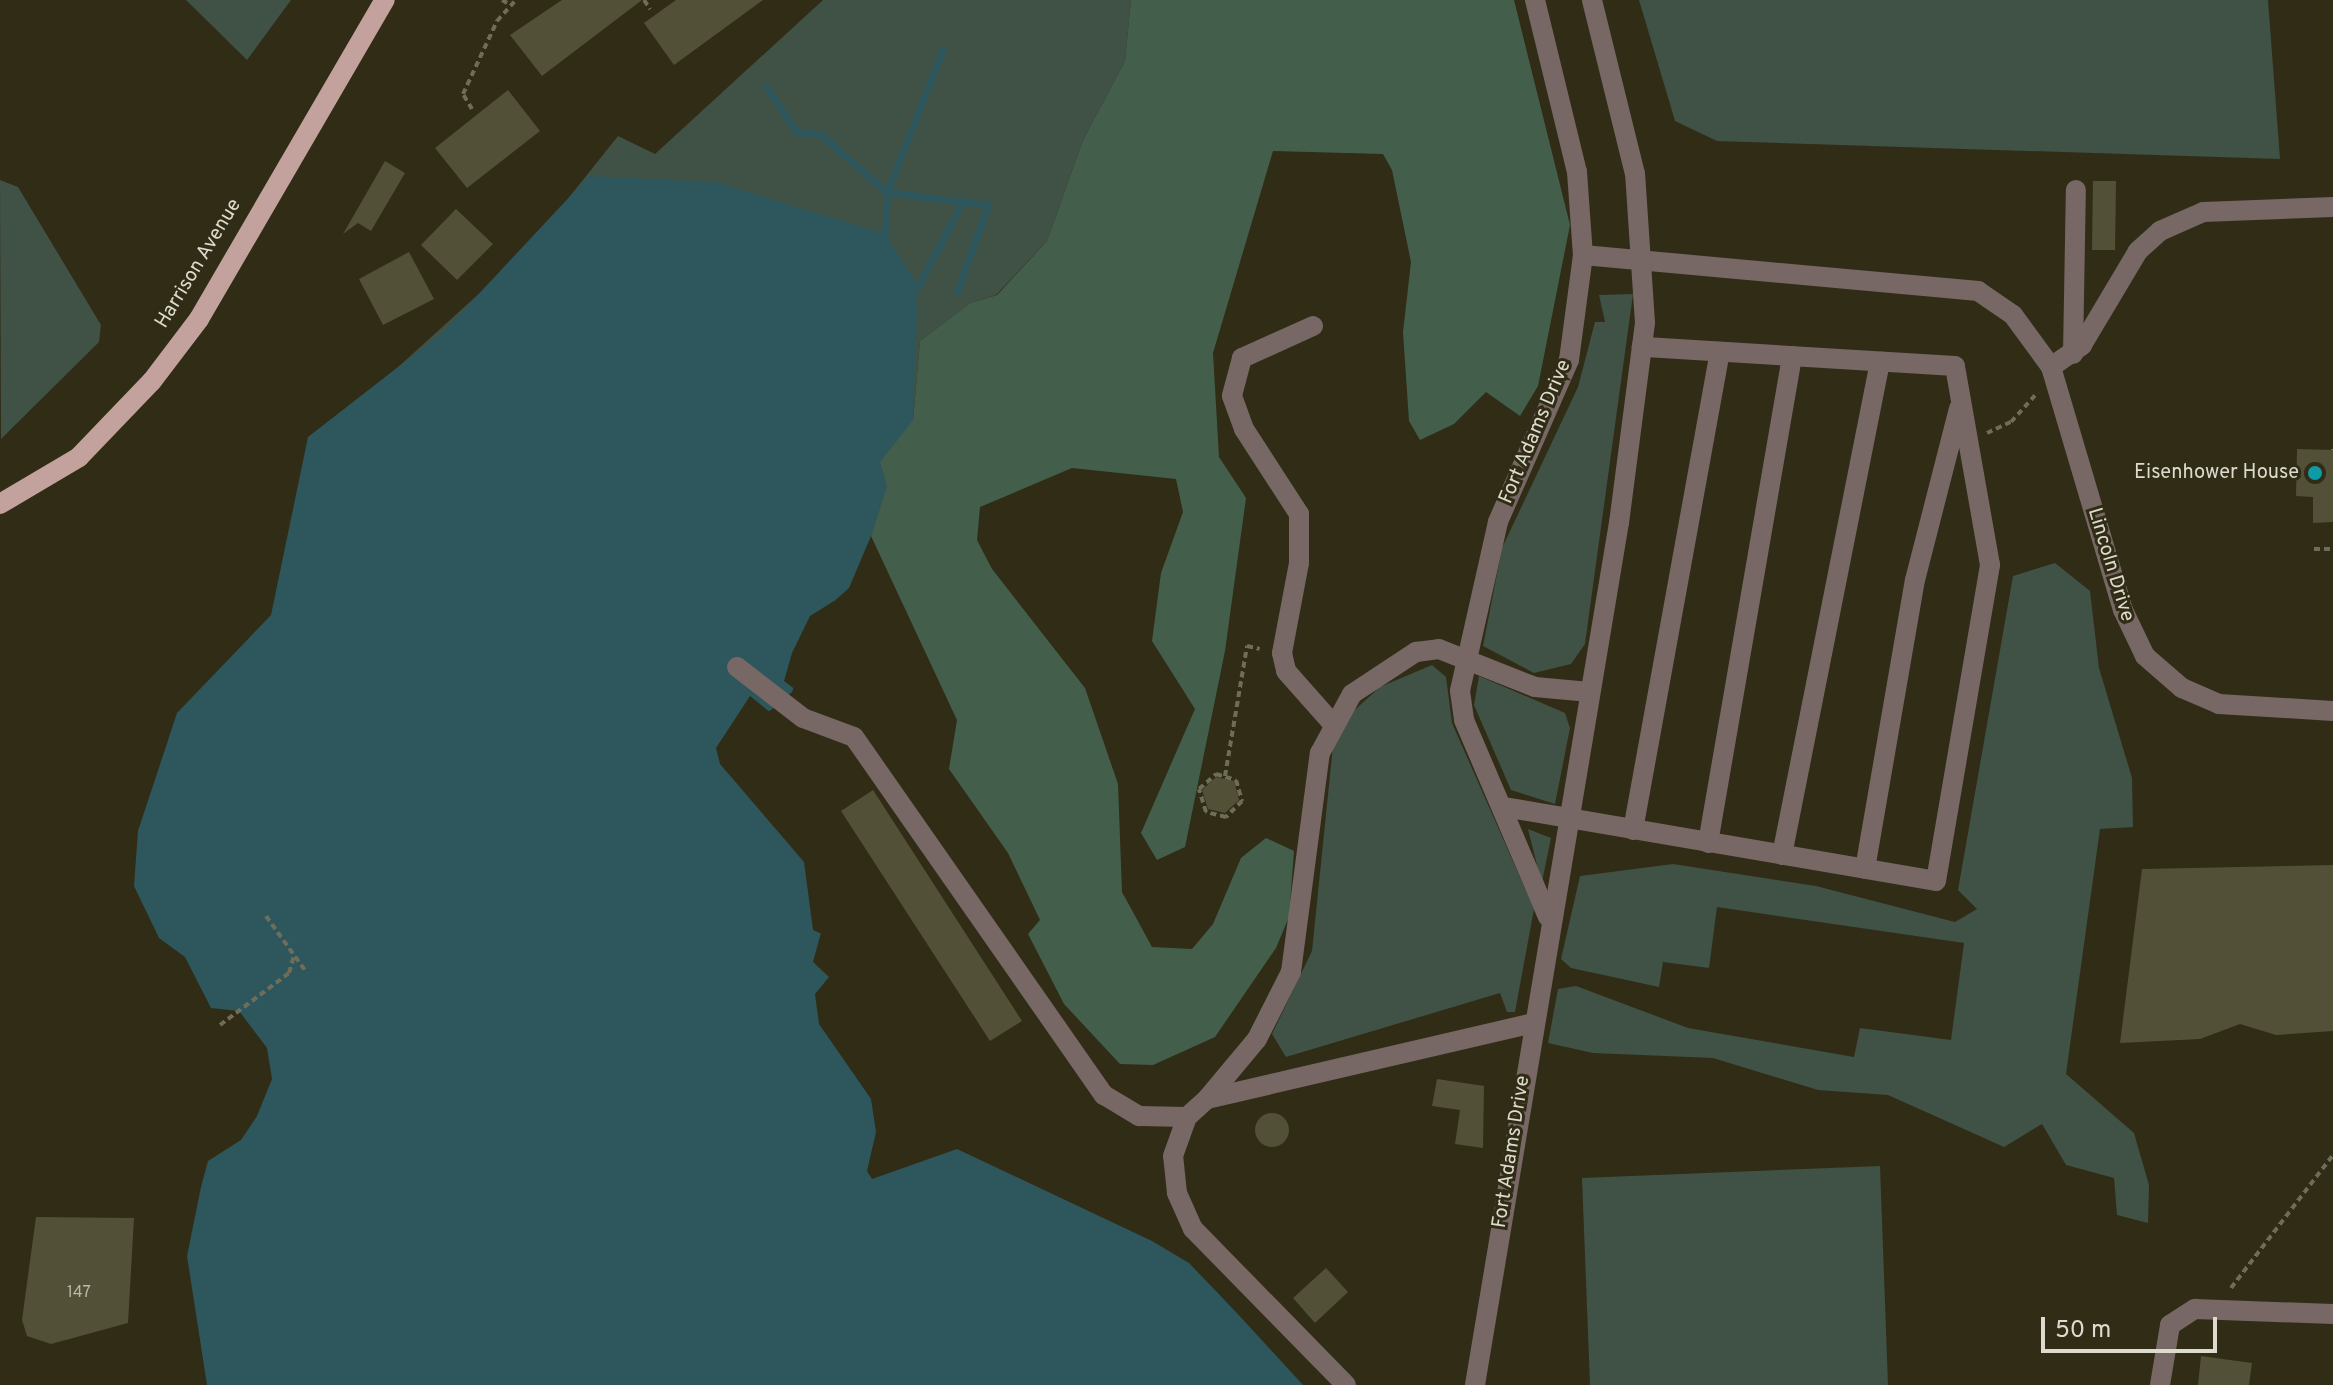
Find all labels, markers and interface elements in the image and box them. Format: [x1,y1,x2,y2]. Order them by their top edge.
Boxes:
street label: Harrison Avenue [151,195,247,333]
street label: Fort Adams Drive [1495,356,1577,508]
place label: Eisenhower House [2134,461,2299,485]
marker: Eisenhower House [2306,464,2324,482]
street label: Lincoln Drive [2081,505,2139,625]
street label: Fort Adams Drive [1488,1074,1536,1230]
house number: 147 [67,1283,91,1303]
scale bar [2045,1301,2221,1351]
text: 50 m [2055,1316,2111,1346]

